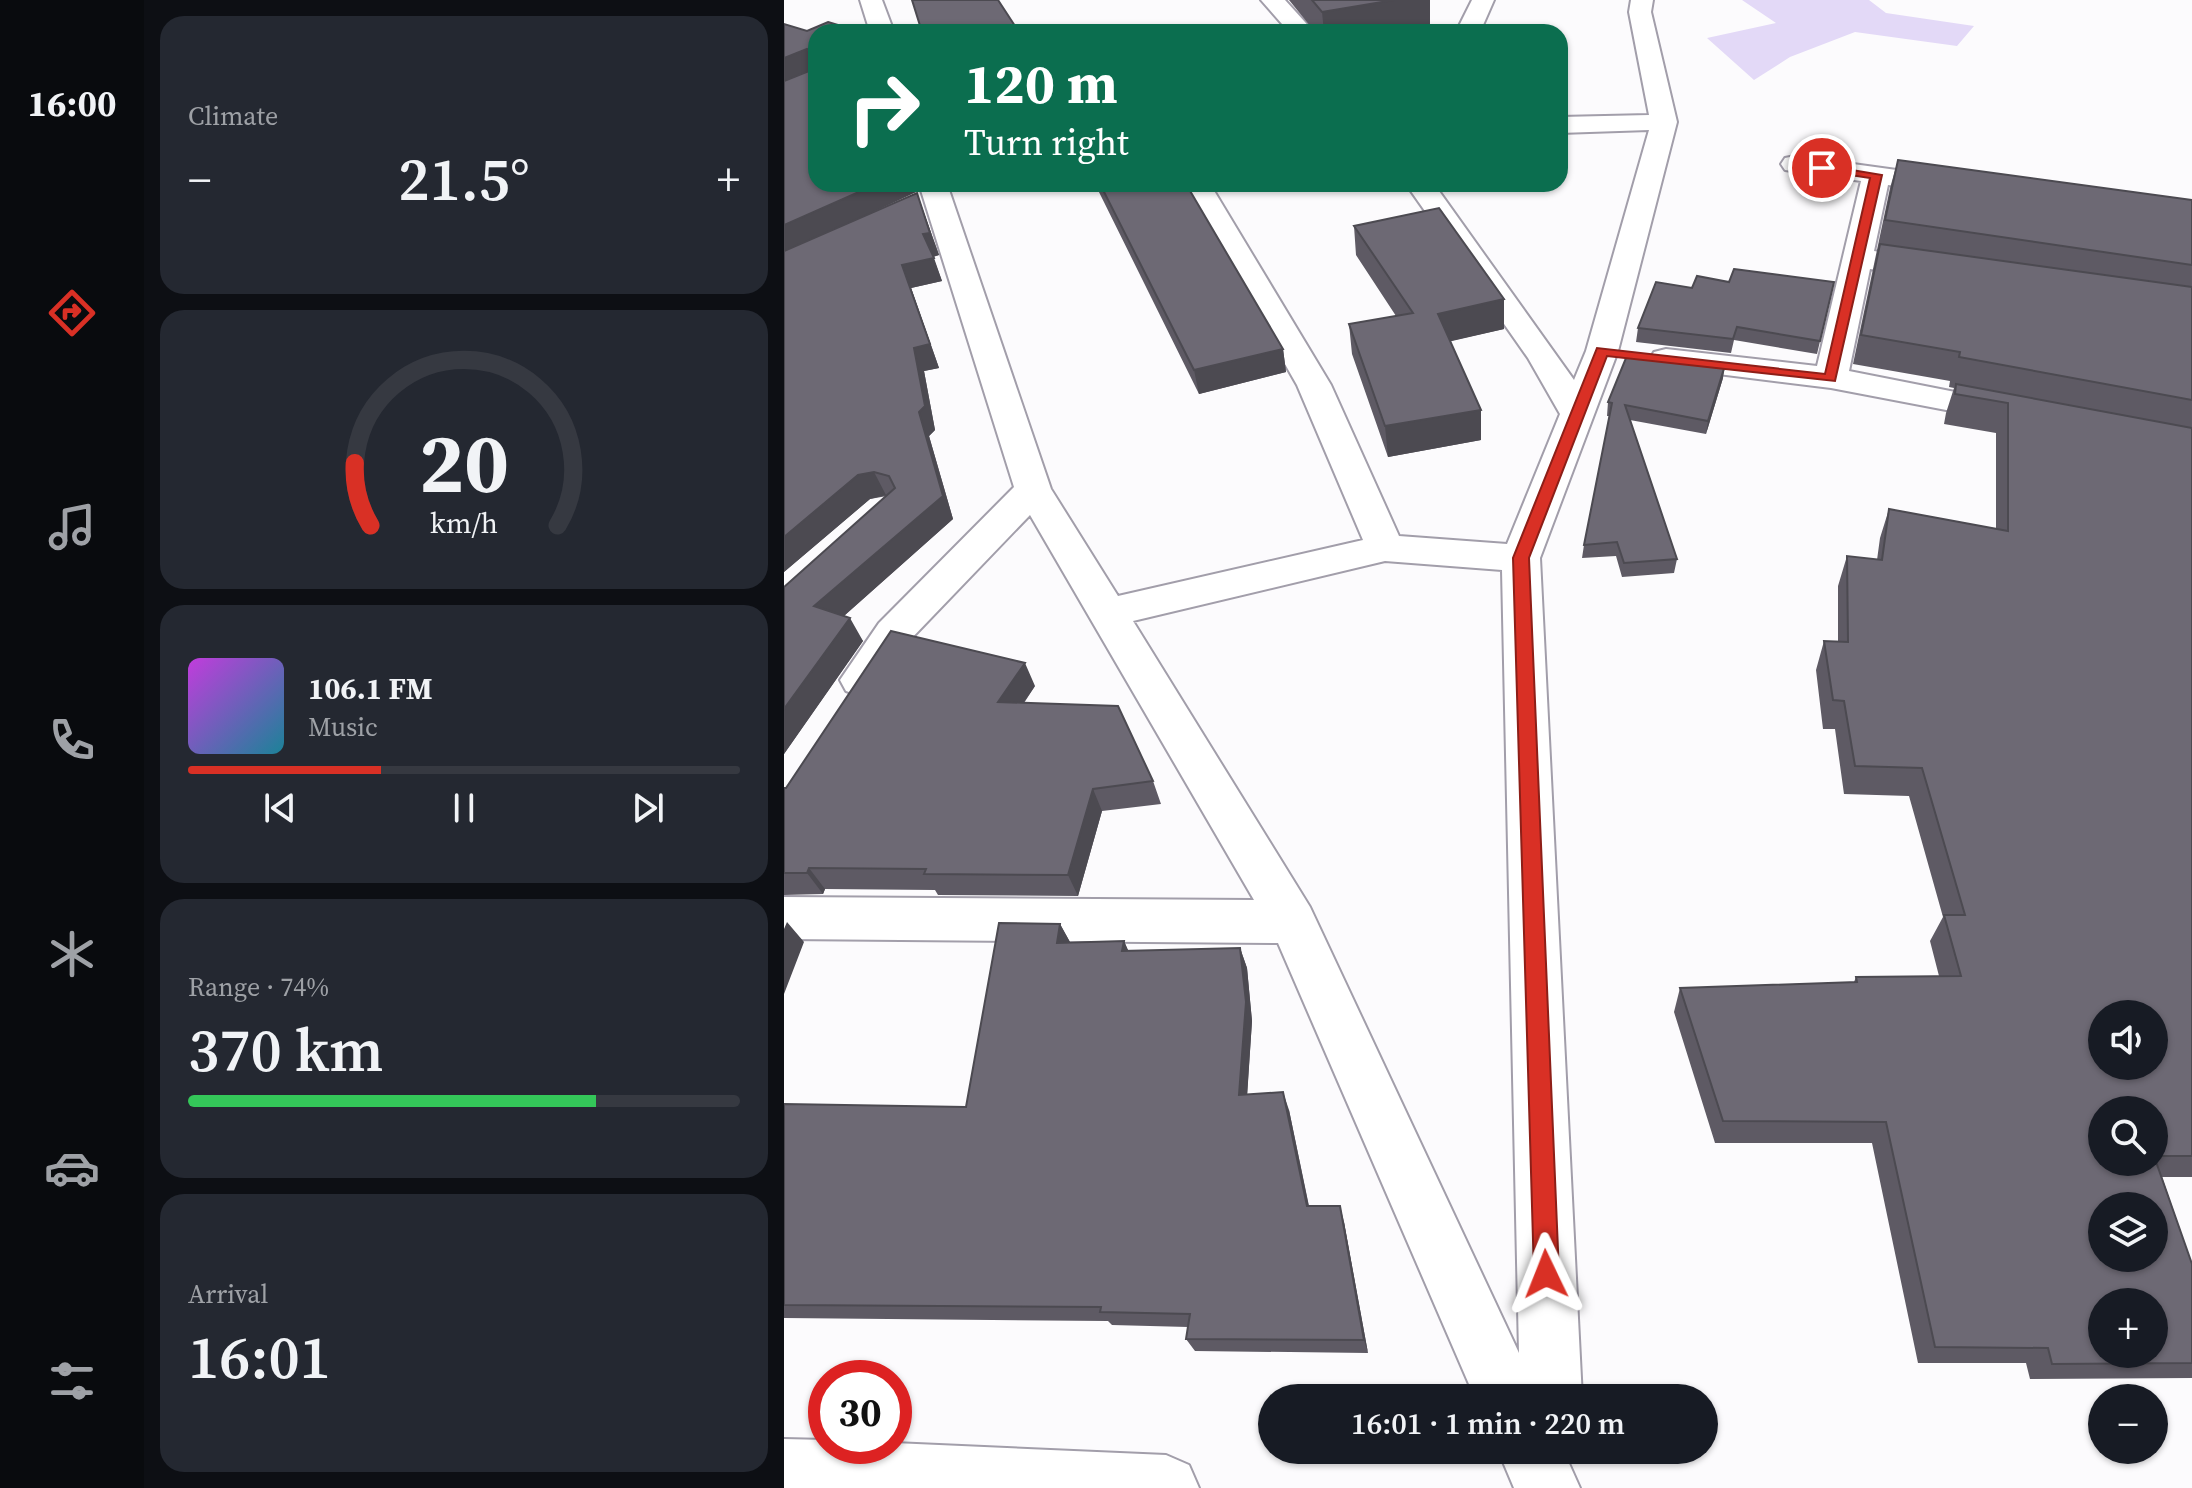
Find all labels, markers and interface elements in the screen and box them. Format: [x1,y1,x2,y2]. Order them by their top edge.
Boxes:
text: 120 m [964,45,1118,122]
icon: right [832,56,936,160]
text: 16:00 [28,79,116,128]
text: Climate [188,98,278,134]
text: Turn right [964,118,1129,167]
pin [1788,134,1856,202]
text: 21.5° [398,138,530,220]
icon: arrive [1800,146,1844,190]
text: − [188,149,211,210]
text: + [717,149,740,210]
icon: directions [44,285,100,341]
text: 20 [419,405,509,519]
icon: music [44,499,100,555]
text: km/h [430,503,498,543]
text: 106.1 FM [308,668,433,709]
text: Music [308,709,378,745]
icon: phone [44,712,100,768]
icon: previous [258,786,302,830]
icon: pause [442,786,486,830]
icon: next [626,786,670,830]
icon: climate [44,926,100,982]
text: Range · 74% [188,969,329,1005]
map controls [2088,1000,2168,1464]
button: sound [2088,1000,2168,1080]
text: 370 km [188,1009,384,1091]
button: search [2088,1096,2168,1176]
icon: car [44,1140,100,1196]
button: layers [2088,1192,2168,1272]
position arrow [1504,1232,1588,1316]
text: Arrival [188,1276,268,1312]
button: + [2088,1288,2168,1368]
text: 16:01 [188,1316,331,1398]
icon: filters [44,1353,100,1409]
speed limit sign: 30 [808,1360,912,1464]
button: − [2088,1384,2168,1464]
text: 16:01 · 1 min · 220 m [1351,1403,1625,1444]

